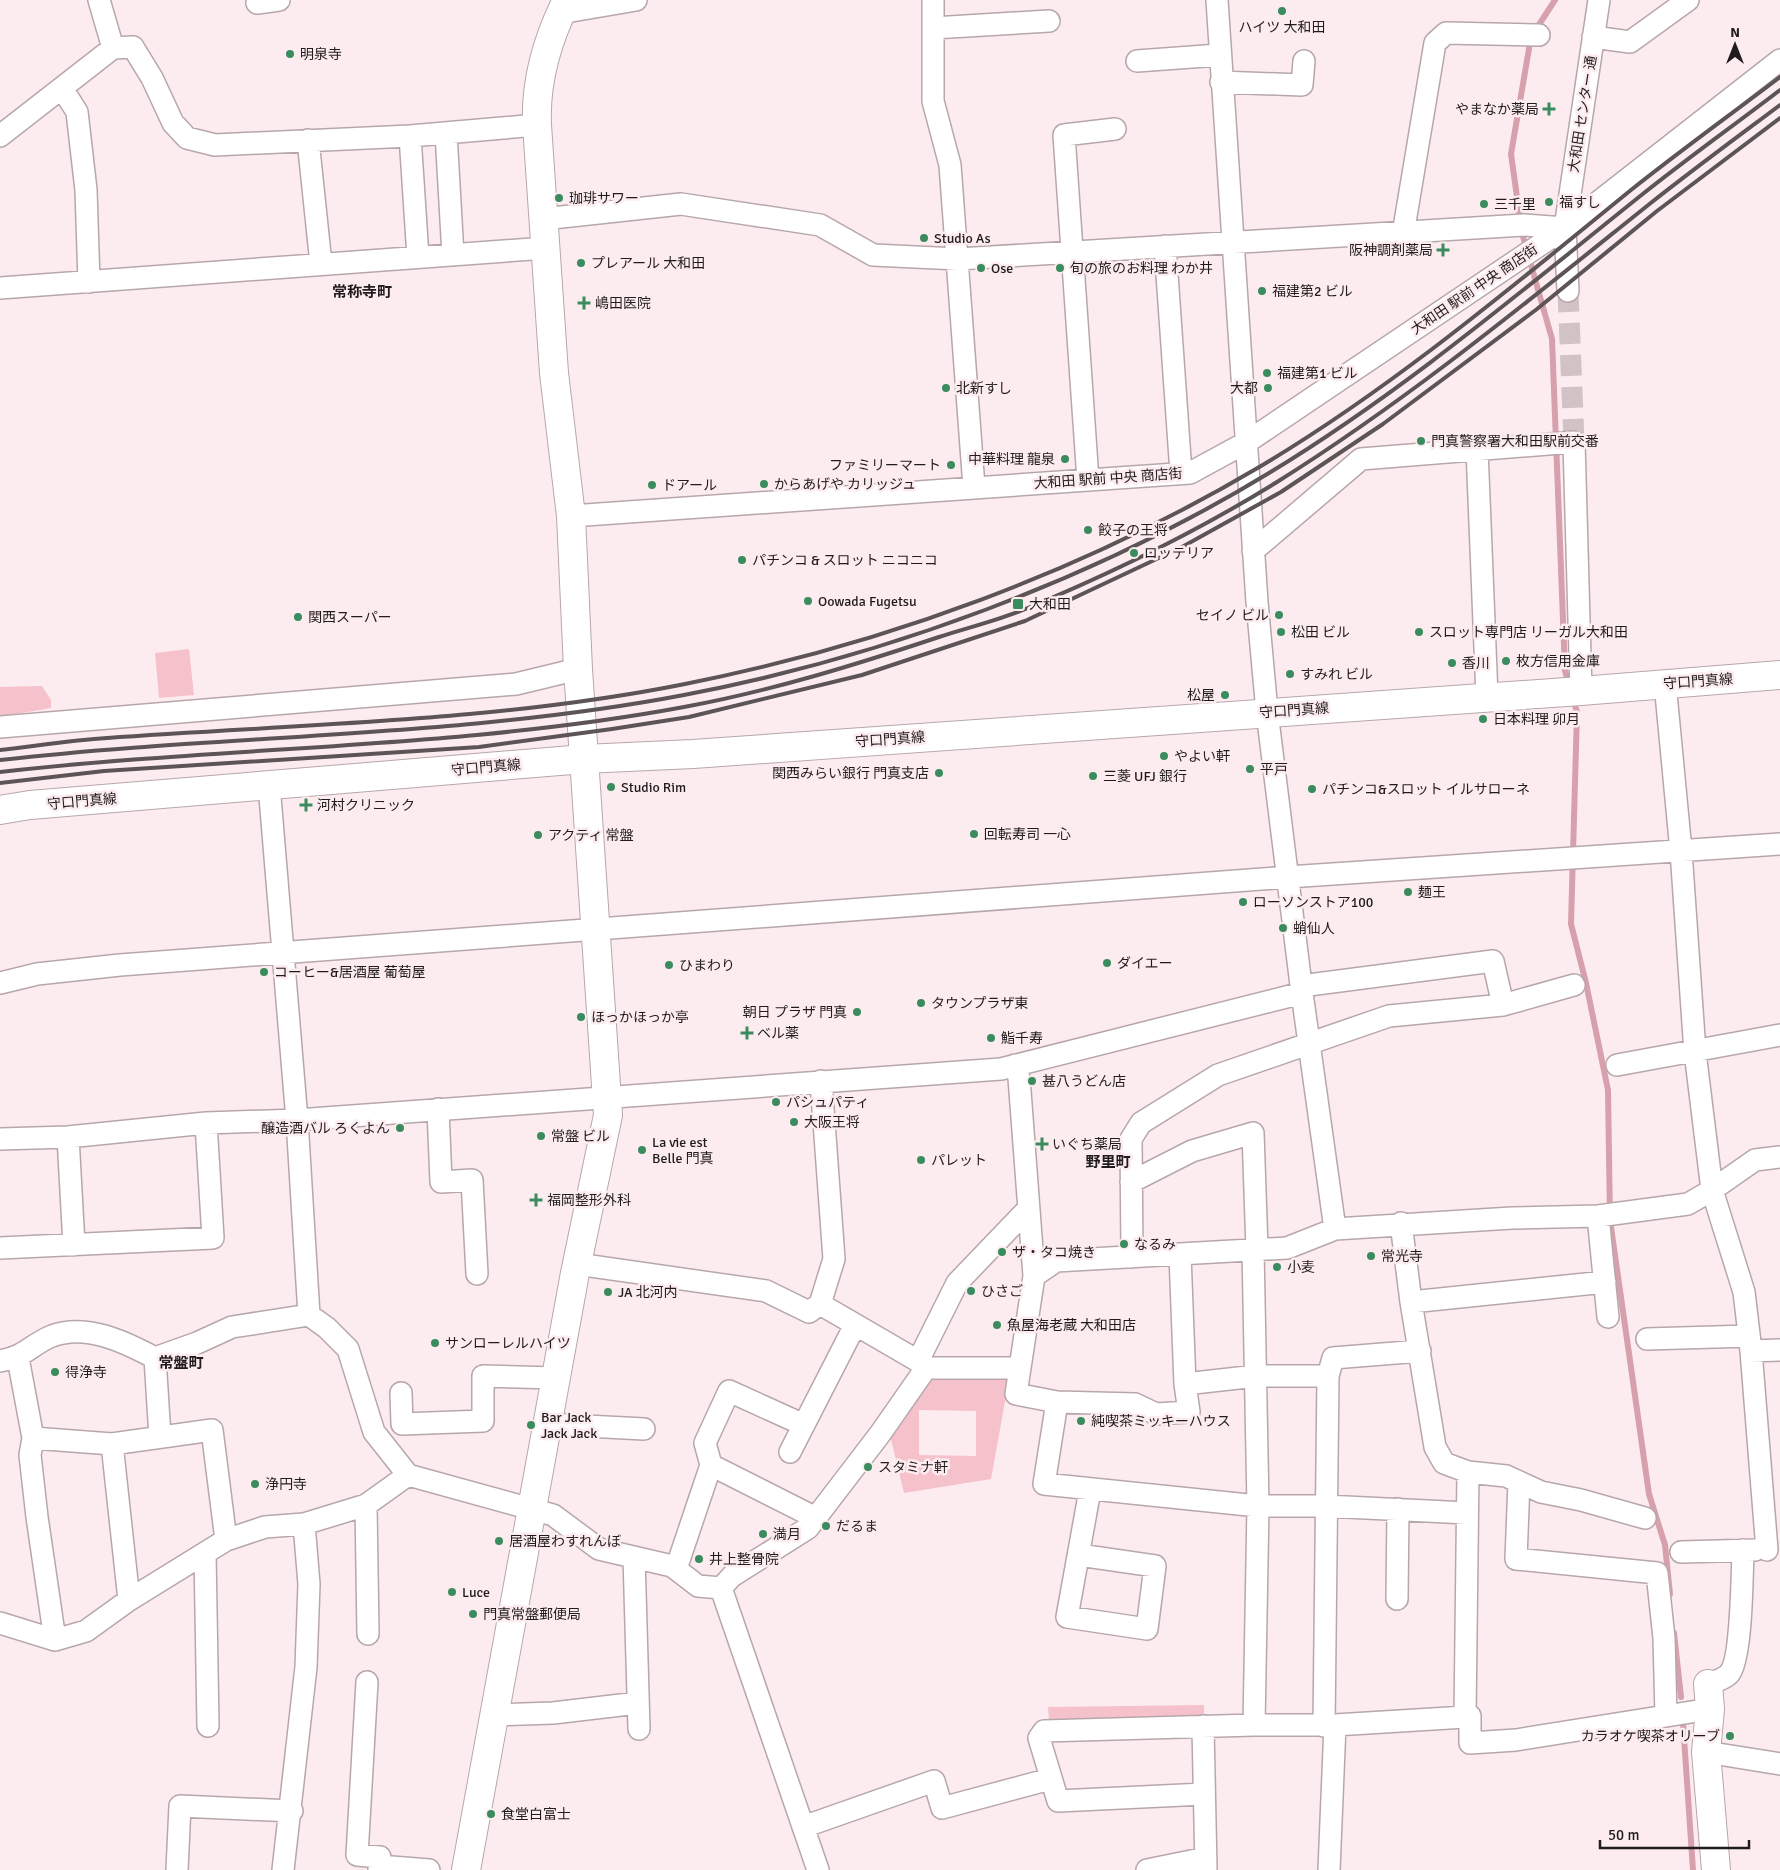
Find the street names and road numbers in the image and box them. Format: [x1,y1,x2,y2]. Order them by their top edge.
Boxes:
street label: 大和田 センター 通 [1565,54,1600,174]
street label: 大和田 駅前 中央 商店街 [1408,241,1541,338]
street label: 大和田 駅前 中央 商店街 [1033,465,1183,492]
street label: 守口門真線 [1663,671,1734,692]
street label: 守口門真線 [1259,700,1330,721]
street label: 守口門真線 [855,729,926,750]
street label: 守口門真線 [450,756,522,779]
street label: 守口門真線 [46,790,118,813]

